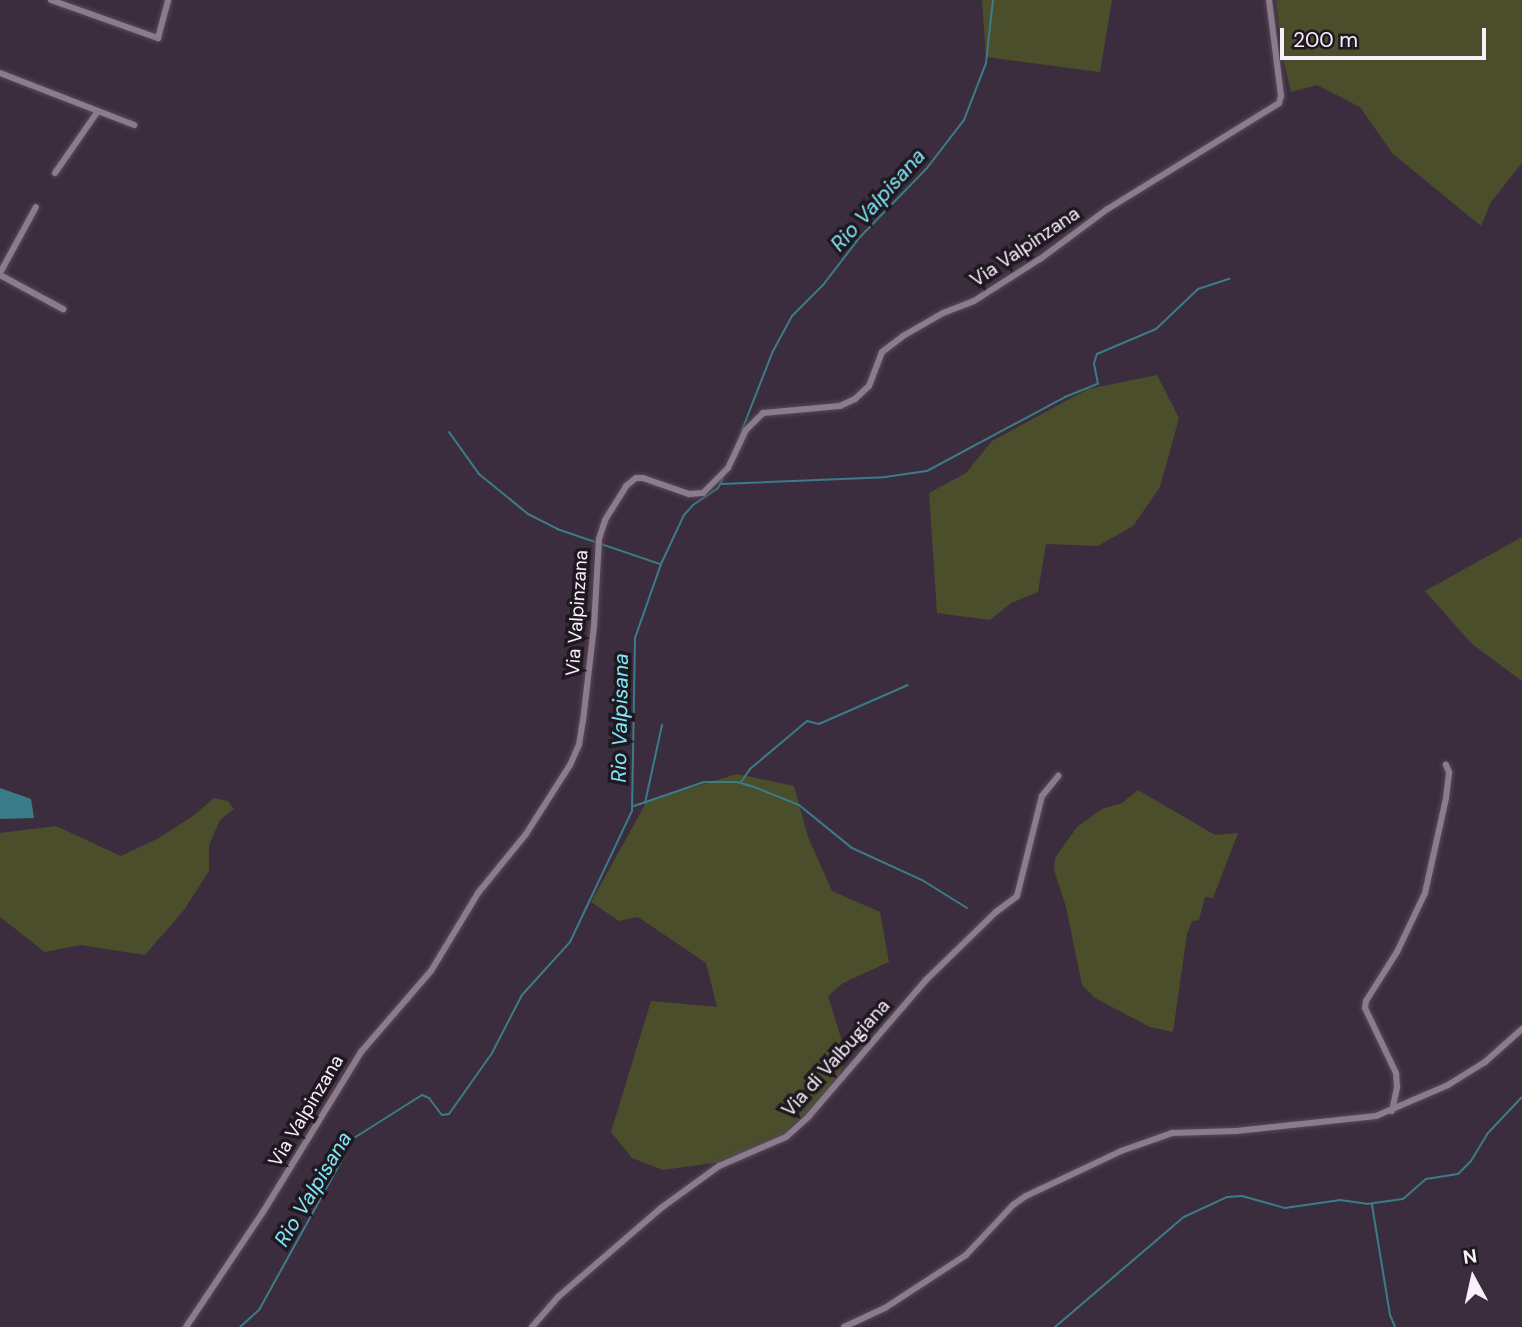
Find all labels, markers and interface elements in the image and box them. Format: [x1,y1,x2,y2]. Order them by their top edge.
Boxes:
scale bar [1284,14,1490,58]
text: 200 m [1293,26,1358,54]
water label: Rio Valpisana [825,144,931,256]
street label: Via Valpinzana [966,202,1084,292]
street label: Via Valpinzana [561,549,593,677]
water label: Rio Valpisana [606,653,634,783]
street label: Via di Valbugiana [777,995,895,1121]
street label: Via Valpinzana [264,1051,348,1171]
water label: Rio Valpisana [269,1127,357,1251]
north arrow [1438,1243,1508,1313]
text: N [1461,1243,1479,1270]

